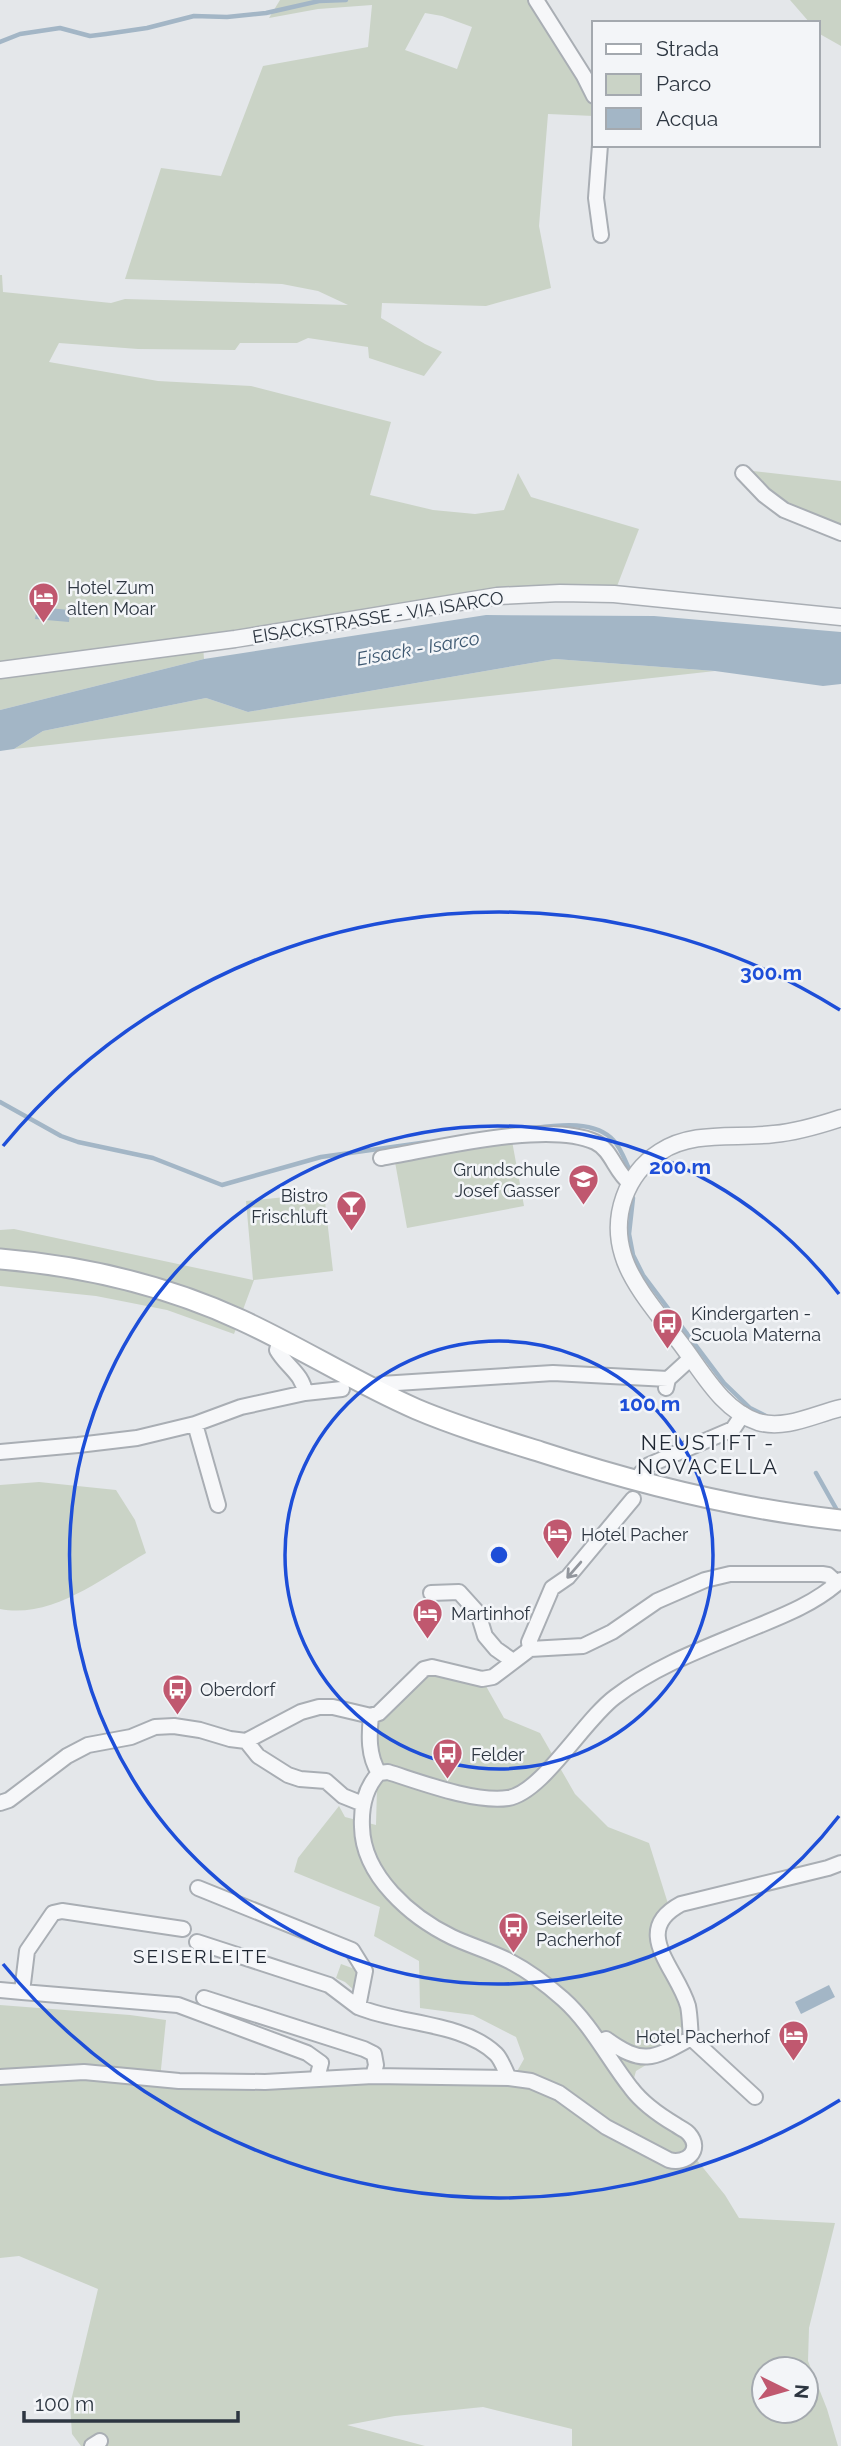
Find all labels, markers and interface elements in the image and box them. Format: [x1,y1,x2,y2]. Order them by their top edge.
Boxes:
legend [592,21,820,147]
text: Strada [656,36,719,61]
text: Parco [656,71,711,96]
text: Acqua [656,106,718,131]
place label: Hotel Zum alten Moar [67,577,156,619]
hotel icon: Hotel Zum alten Moar [27,580,61,624]
street label: EISACKSTRASSE - VIA ISARCO [251,587,505,647]
water label: Eisack - Isarco [355,626,481,670]
text: 300 m [740,960,802,985]
text: 200 m [649,1154,711,1179]
place label: Grundschule Josef Gasser [453,1159,561,1201]
school or university icon: Grundschule Josef Gasser [566,1162,600,1206]
place label: Bistro Frischluft [251,1185,328,1227]
bar icon: Bistro Frischluft [334,1188,368,1232]
place label: Kindergarten - Scuola Materna [691,1303,821,1345]
bus stop icon: Kindergarten - Scuola Materna [651,1306,685,1350]
text: 100 m [620,1391,680,1416]
district label: NEUSTIFT - NOVACELLA [637,1430,779,1479]
hotel icon: Hotel Pacher [541,1517,575,1561]
place label: Hotel Pacher [581,1524,689,1545]
centre of rings [487,1543,511,1567]
one-way arrow [566,1561,582,1579]
hotel icon: Martinhof [411,1596,445,1640]
place label: Martinhof [451,1603,531,1624]
bus stop icon: Oberdorf [160,1672,194,1716]
place label: Oberdorf [200,1679,276,1700]
bus stop icon: Felder [431,1737,465,1781]
place label: Felder [471,1744,525,1765]
place label: Seiserleite Pacherhof [536,1908,623,1950]
bus stop icon: Seiserleite Pacherhof [496,1911,530,1955]
district label: SEISERLEITE [133,1945,269,1967]
hotel icon: Hotel Pacherhof [776,2019,810,2063]
place label: Hotel Pacherhof [636,2026,771,2047]
north arrow [750,2355,820,2425]
scale bar [24,2380,238,2424]
text: N [790,2383,814,2400]
text: 100 m [35,2391,94,2416]

